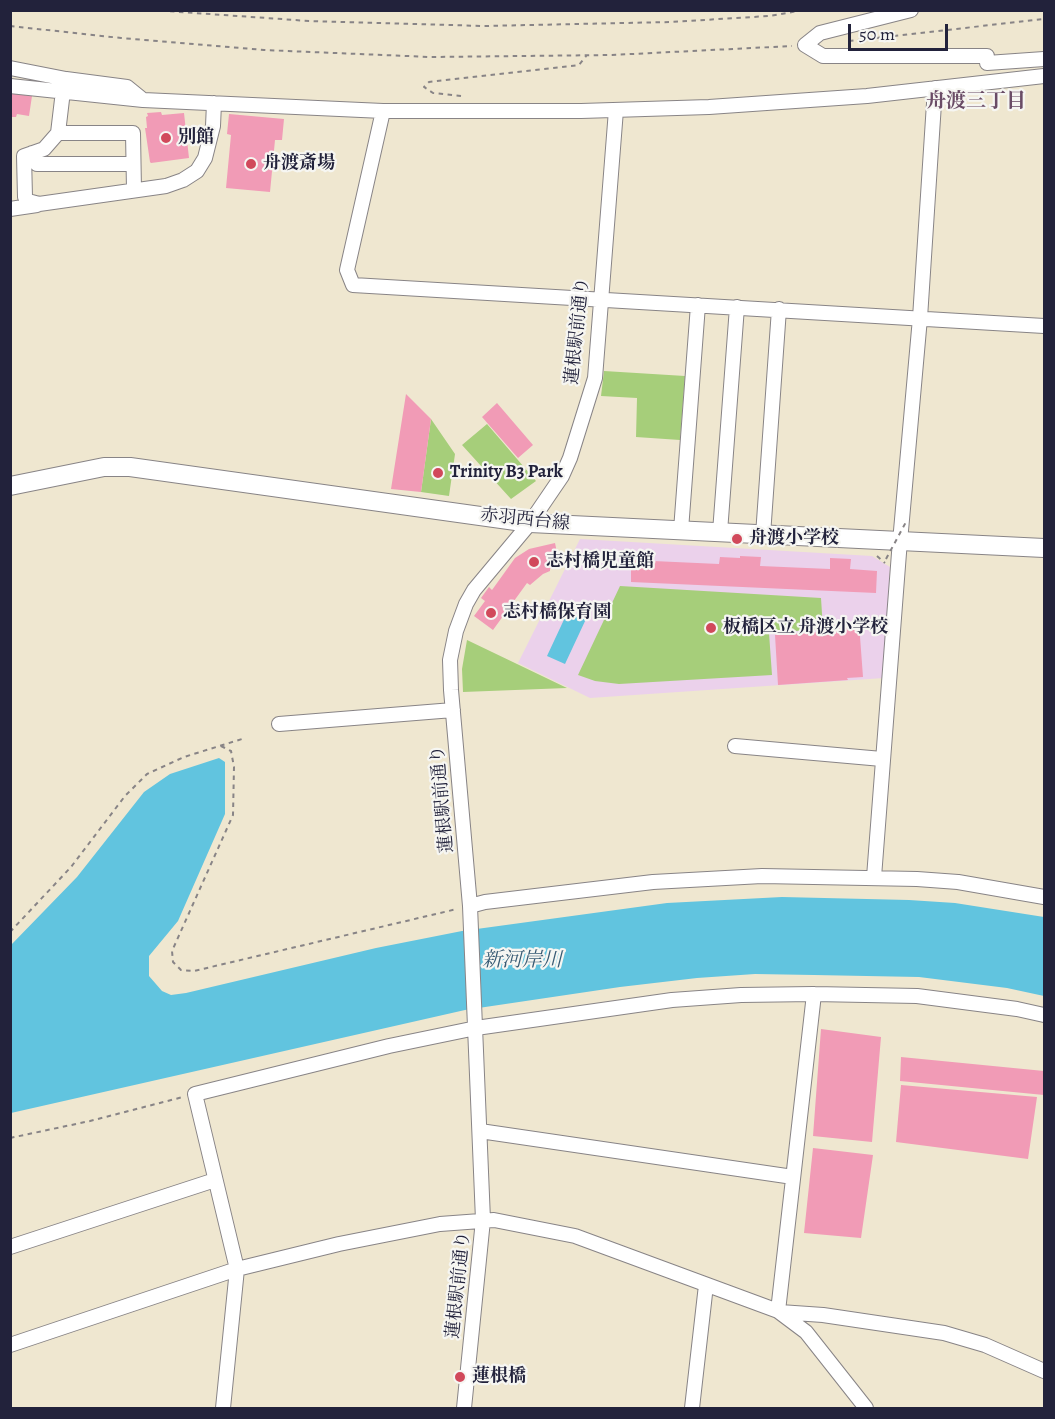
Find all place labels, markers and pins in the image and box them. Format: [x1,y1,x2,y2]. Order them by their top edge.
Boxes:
place label: 別館 [178,127,214,149]
marker: 別館 [159,131,173,145]
place label: 舟渡斎場 [263,153,335,175]
marker: 舟渡斎場 [244,157,258,171]
place label: Trinity B3 Park [450,462,563,484]
marker: Trinity B3 Park [431,466,445,480]
place label: 舟渡小学校 [749,528,839,550]
marker: 舟渡小学校 [730,532,744,546]
place label: 志村橋児童館 [546,551,654,573]
marker: 志村橋児童館 [527,555,541,569]
place label: 志村橋保育園 [503,602,611,624]
marker: 志村橋保育園 [484,606,498,620]
place label: 板橋区立 舟渡小学校 [723,617,888,639]
marker: 板橋区立 舟渡小学校 [704,621,718,635]
place label: 蓮根橋 [472,1366,526,1388]
marker: 蓮根橋 [453,1370,467,1384]

